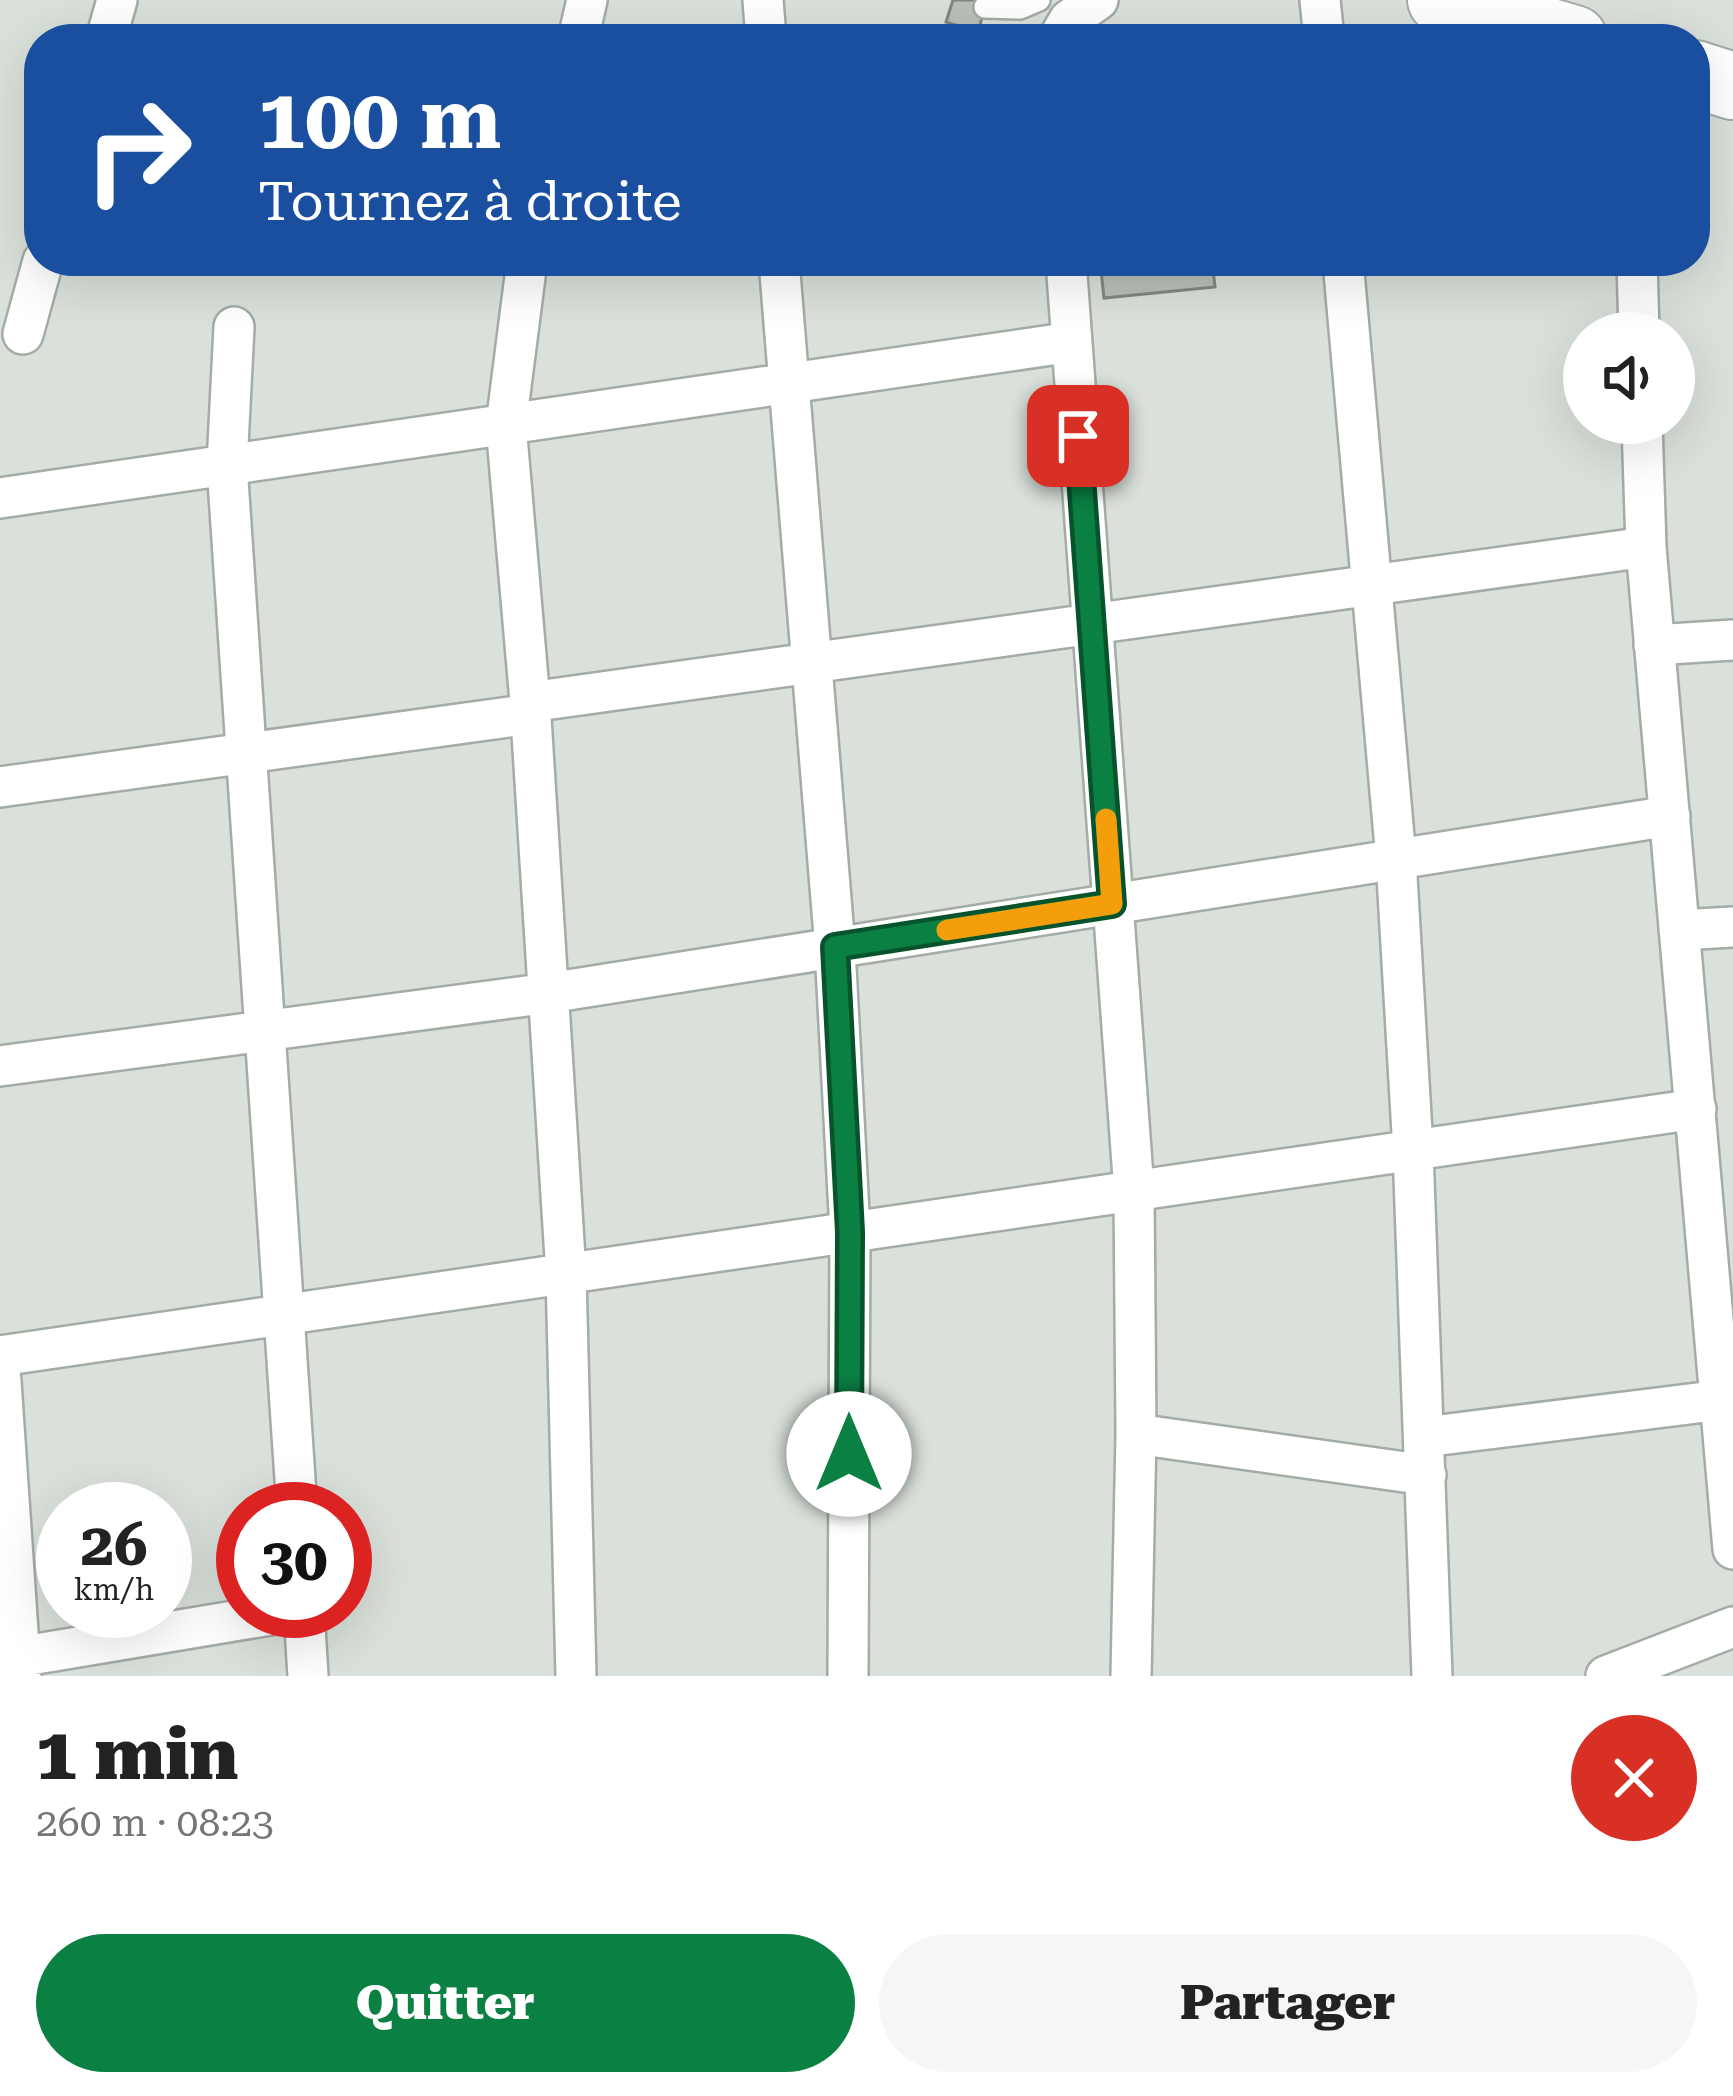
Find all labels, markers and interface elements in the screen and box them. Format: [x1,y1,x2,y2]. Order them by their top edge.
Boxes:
text: 100 m [258,70,501,168]
icon: right [60,72,216,228]
text: Tournez à droite [258,170,682,233]
map controls [1563,312,1695,444]
button: sound [1563,312,1695,444]
pin [1027,385,1129,487]
icon: arrive [1045,403,1111,469]
position arrow [786,1391,912,1517]
speed limit sign: 30 [216,1482,372,1638]
text: 26 [80,1509,148,1580]
text: km/h [74,1572,154,1607]
text: 1 min [36,1712,238,1797]
button: close [1571,1715,1697,1841]
text: 260 m · 08:23 [36,1800,274,1846]
button: Quitter [36,1934,855,2072]
button: Partager [879,1934,1697,2072]

